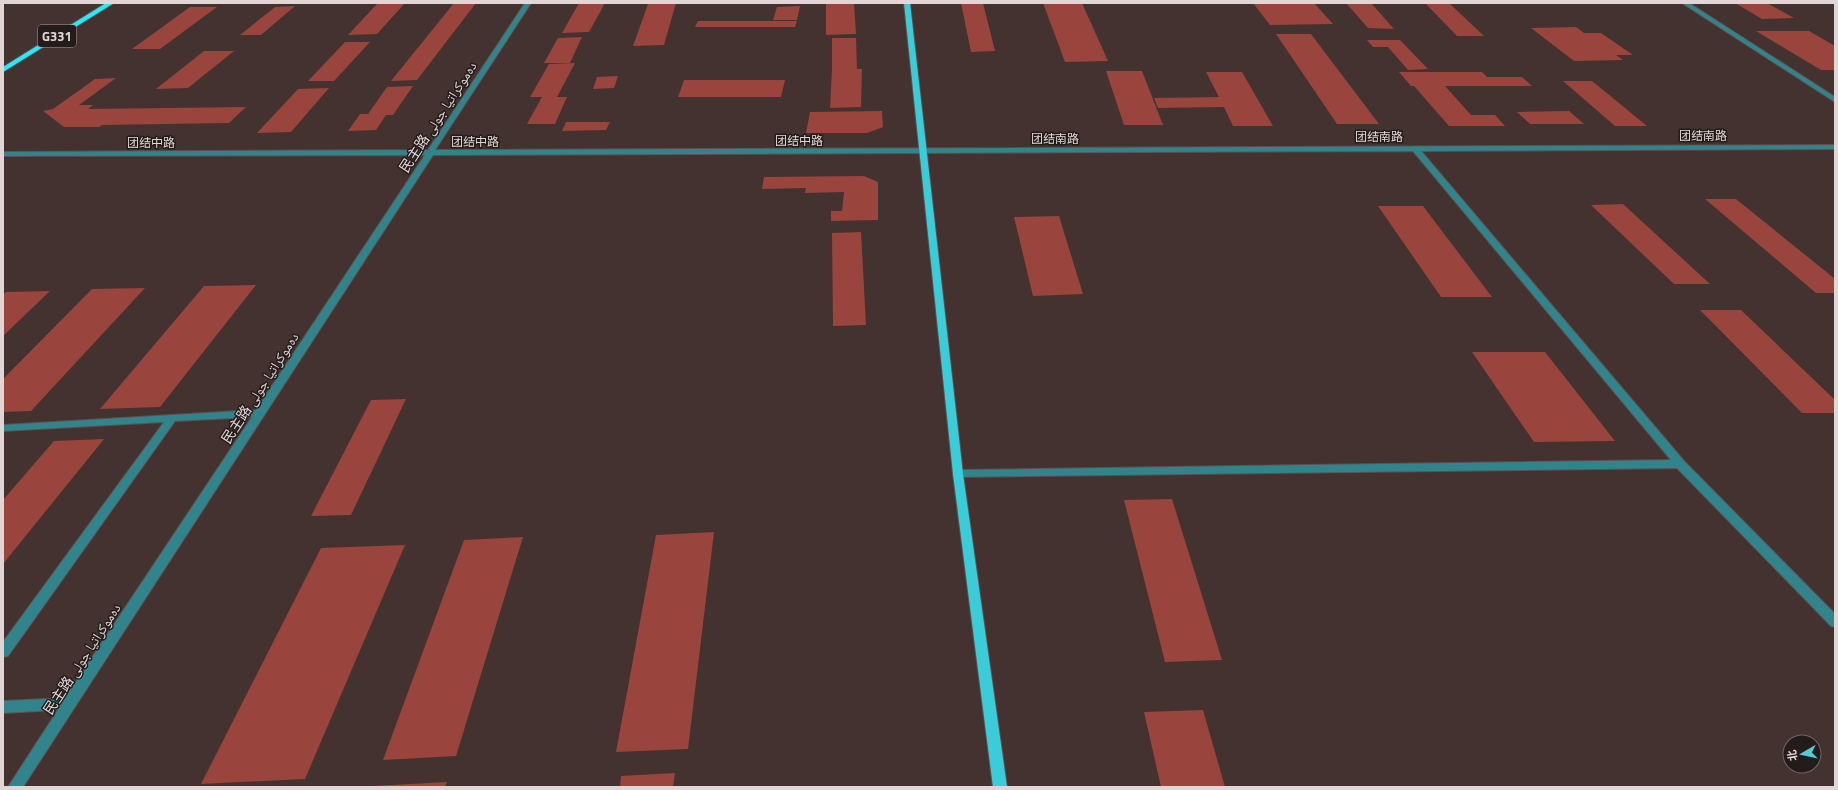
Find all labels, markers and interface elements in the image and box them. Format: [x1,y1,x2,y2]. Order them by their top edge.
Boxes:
road number: G331 [38,25,76,47]
street label: 民主路 دەموكراتيا جولى [394,57,482,176]
street label: 团结南路 [1679,126,1727,145]
street label: 团结南路 [1355,127,1403,146]
street label: 团结南路 [1031,129,1079,148]
street label: 团结中路 [775,131,823,150]
street label: 团结中路 [451,132,499,151]
street label: 团结中路 [127,133,175,152]
street label: 民主路 دەموكراتيا جولى [216,328,304,447]
street label: 民主路 دەموكراتيا جولى [38,599,126,718]
north arrow [1782,734,1822,774]
text: 北 [1783,749,1801,762]

